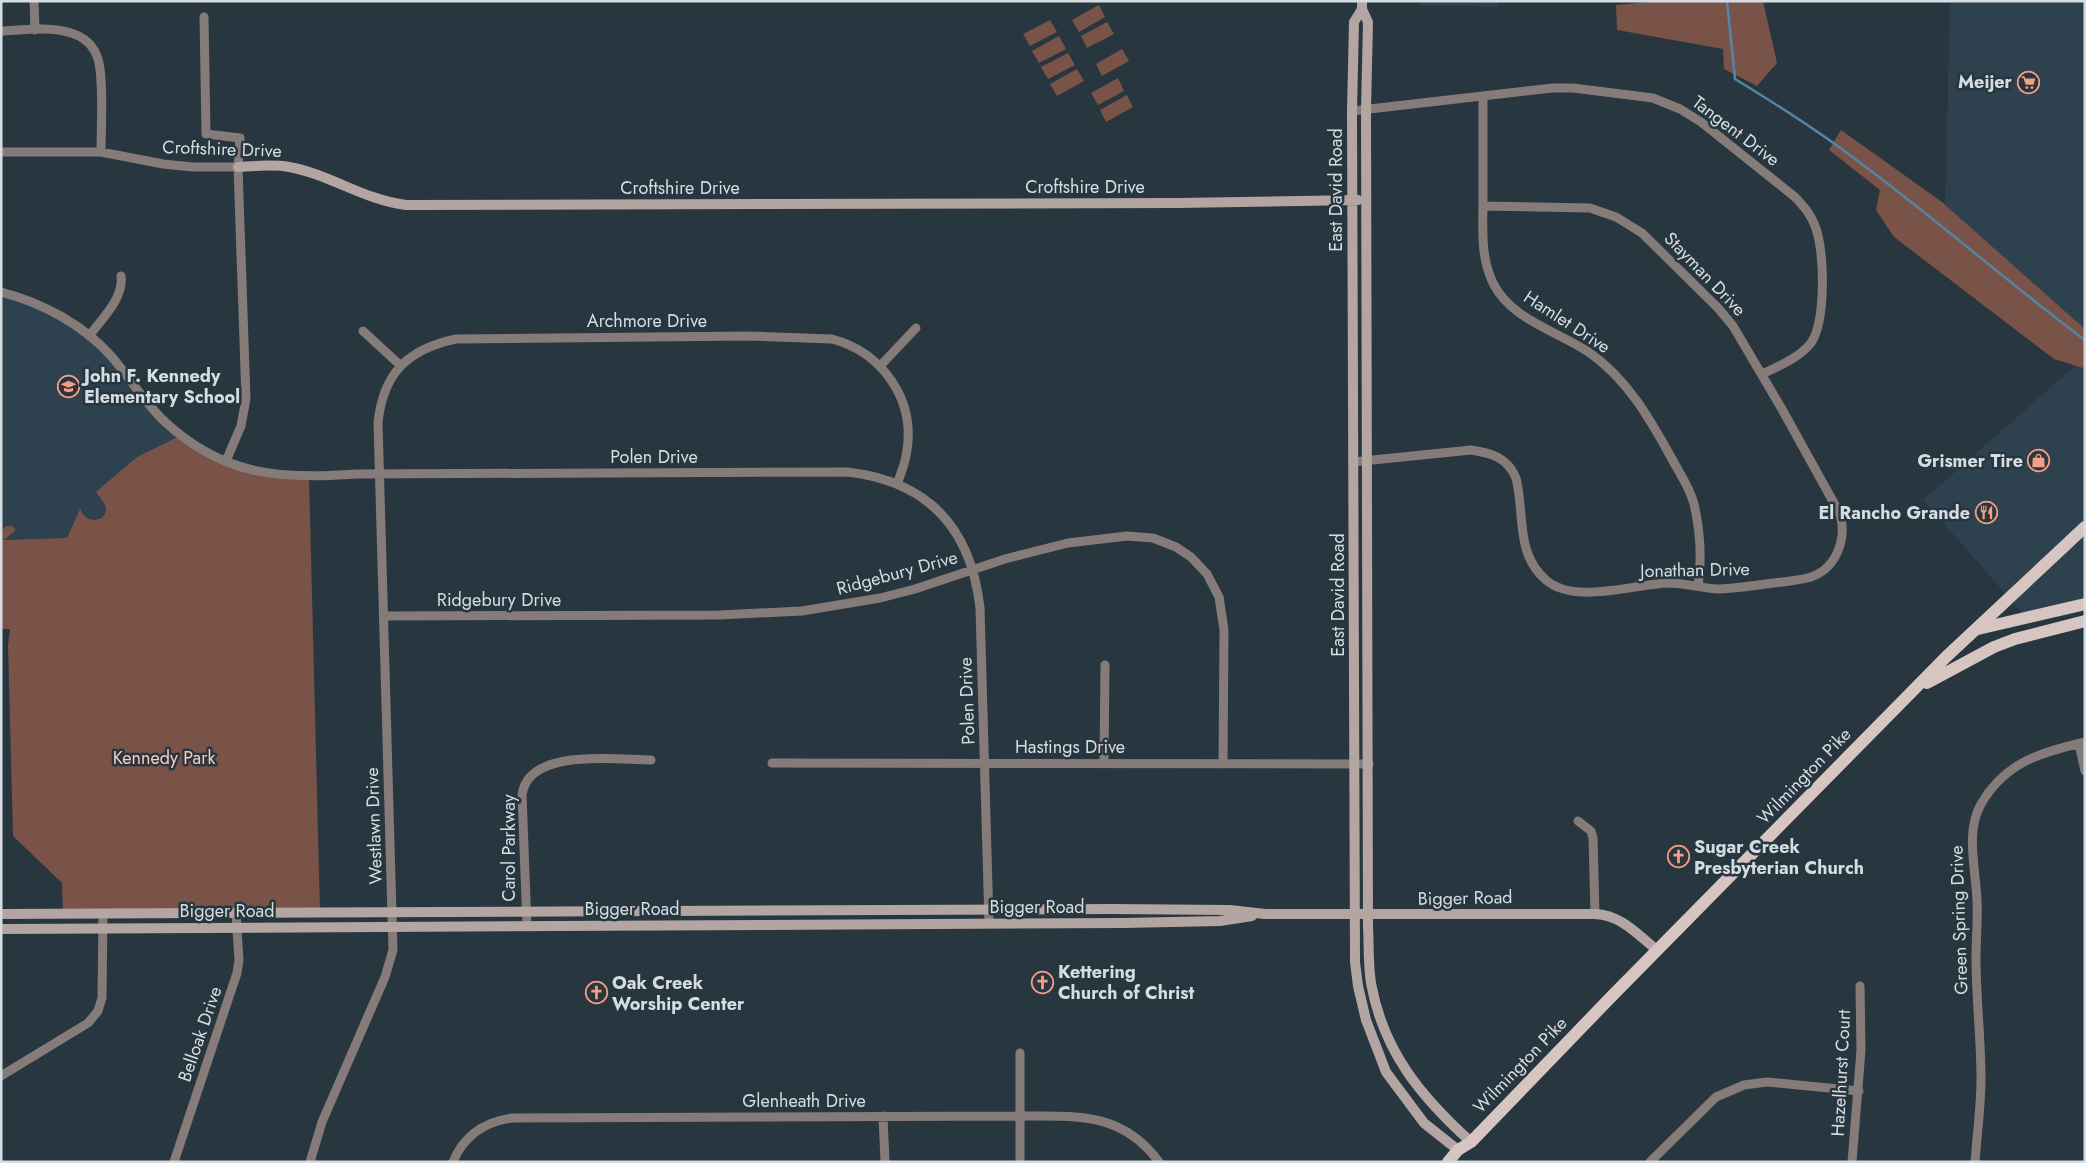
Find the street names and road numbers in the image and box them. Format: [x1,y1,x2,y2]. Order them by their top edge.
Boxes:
street label: Tangent Drive [1687,90,1785,172]
street label: East David Road [1323,128,1349,252]
street label: Croftshire Drive [162,134,282,164]
street label: Croftshire Drive [1025,174,1145,200]
street label: Croftshire Drive [620,175,740,201]
street label: Stayman Drive [1658,226,1752,322]
street label: Hamlet Drive [1519,284,1615,360]
street label: Archmore Drive [587,308,707,334]
street label: Polen Drive [610,444,698,470]
street label: East David Road [1325,533,1351,657]
street label: Ridgebury Drive [834,544,960,602]
street label: Jonathan Drive [1638,556,1750,584]
street label: Ridgebury Drive [437,587,561,613]
street label: Polen Drive [952,657,982,745]
street label: Wilmington Pike [1751,722,1857,830]
street label: Hastings Drive [1015,734,1125,760]
street label: Westlawn Drive [359,767,389,885]
street label: Carol Parkway [496,794,522,902]
street label: Green Spring Drive [1943,845,1975,995]
street label: Bigger Road [1417,884,1513,912]
street label: Bigger Road [990,894,1084,920]
street label: Bigger Road [585,896,679,922]
street label: Bigger Road [180,898,274,924]
street label: Belloak Drive [172,983,228,1085]
street label: Hazelhurst Court [1825,1008,1857,1137]
street label: Wilmington Pike [1467,1011,1573,1119]
street label: Glenheath Drive [742,1088,866,1114]

